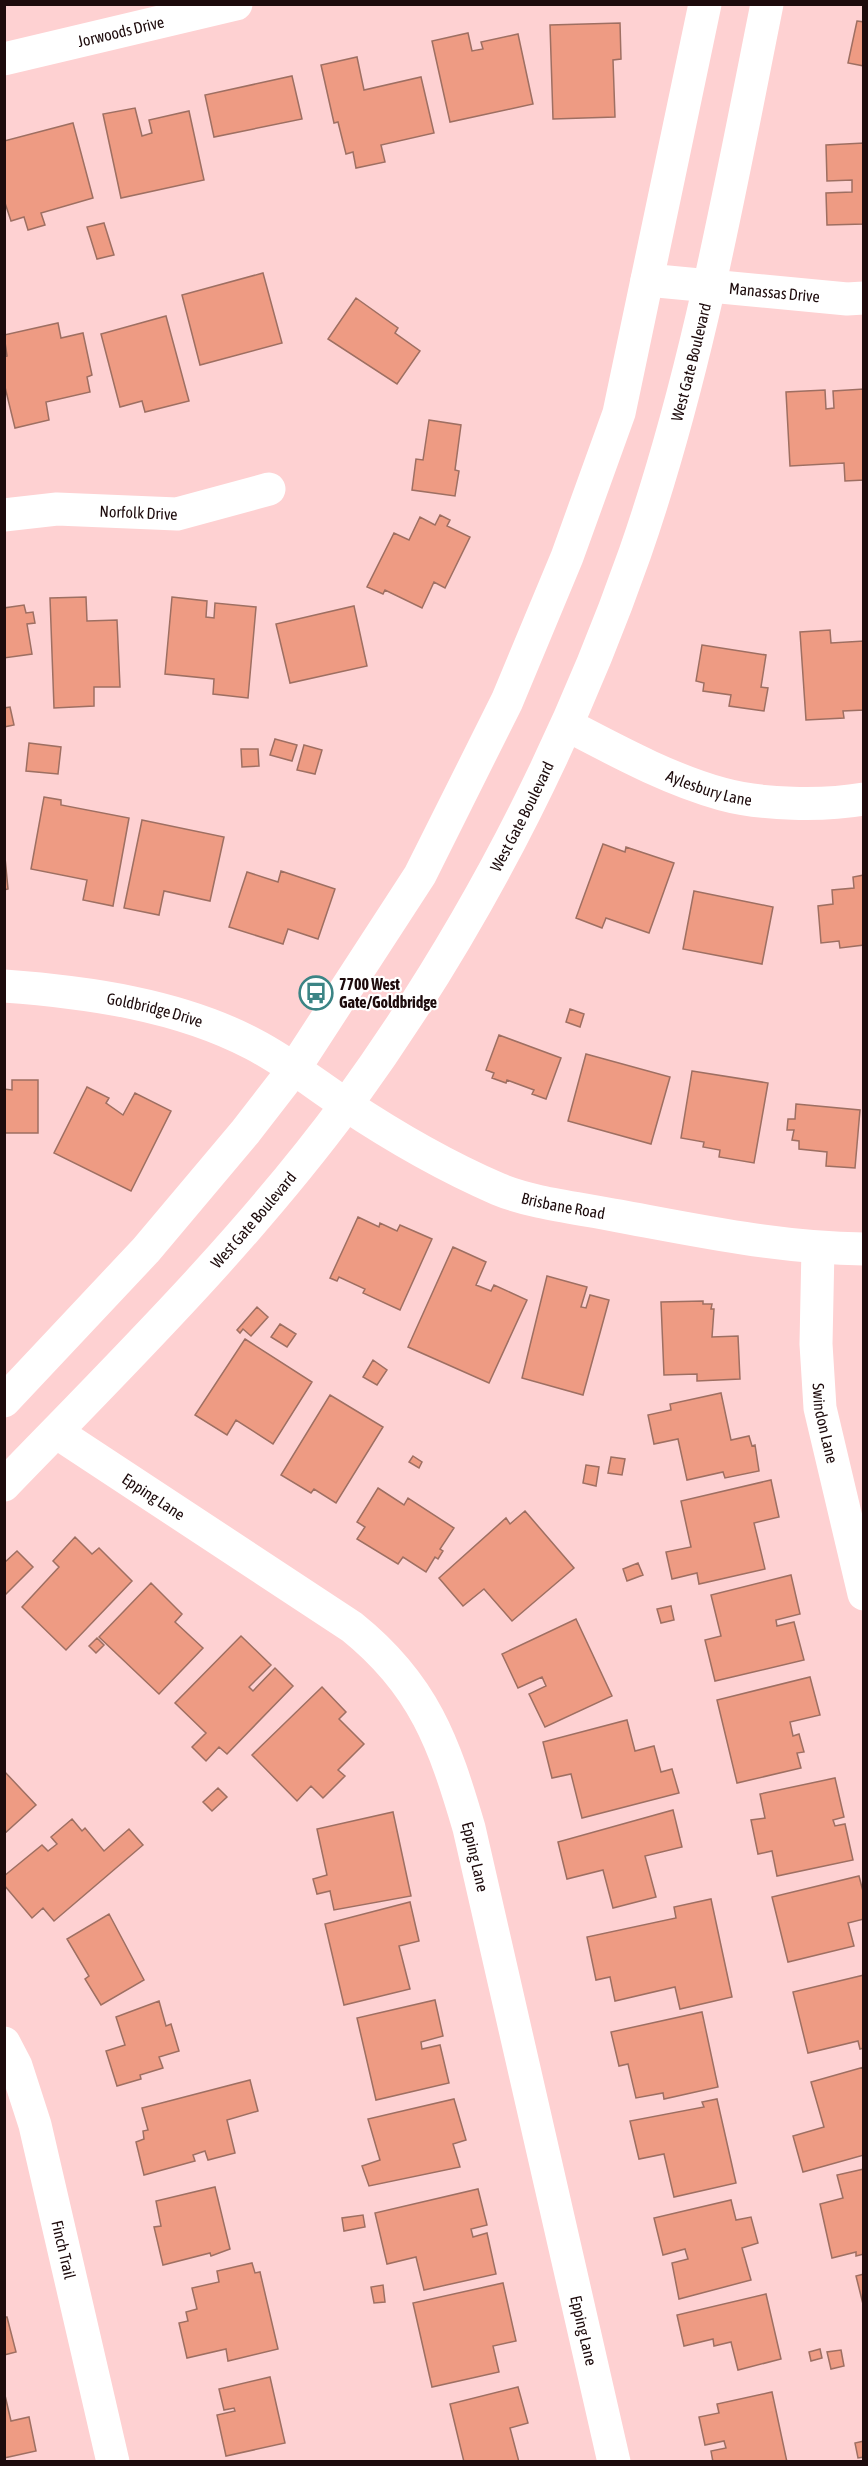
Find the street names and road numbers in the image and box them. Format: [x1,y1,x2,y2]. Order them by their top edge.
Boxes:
street label: Jorwoods Drive [76,12,166,50]
street label: Manassas Drive [728,279,821,305]
street label: West Gate Boulevard [667,301,714,423]
street label: Norfolk Drive [99,502,178,523]
street label: West Gate Boulevard [486,758,557,875]
street label: Aylesbury Lane [664,766,753,809]
street label: Goldbridge Drive [105,989,205,1031]
street label: West Gate Boulevard [207,1168,300,1272]
street label: Brisbane Road [519,1188,607,1222]
street label: Swindon Lane [809,1383,842,1465]
street label: Epping Lane [119,1469,188,1523]
street label: Epping Lane [459,1819,492,1893]
street label: Finch Trail [48,2219,80,2282]
street label: Epping Lane [567,2294,601,2367]

